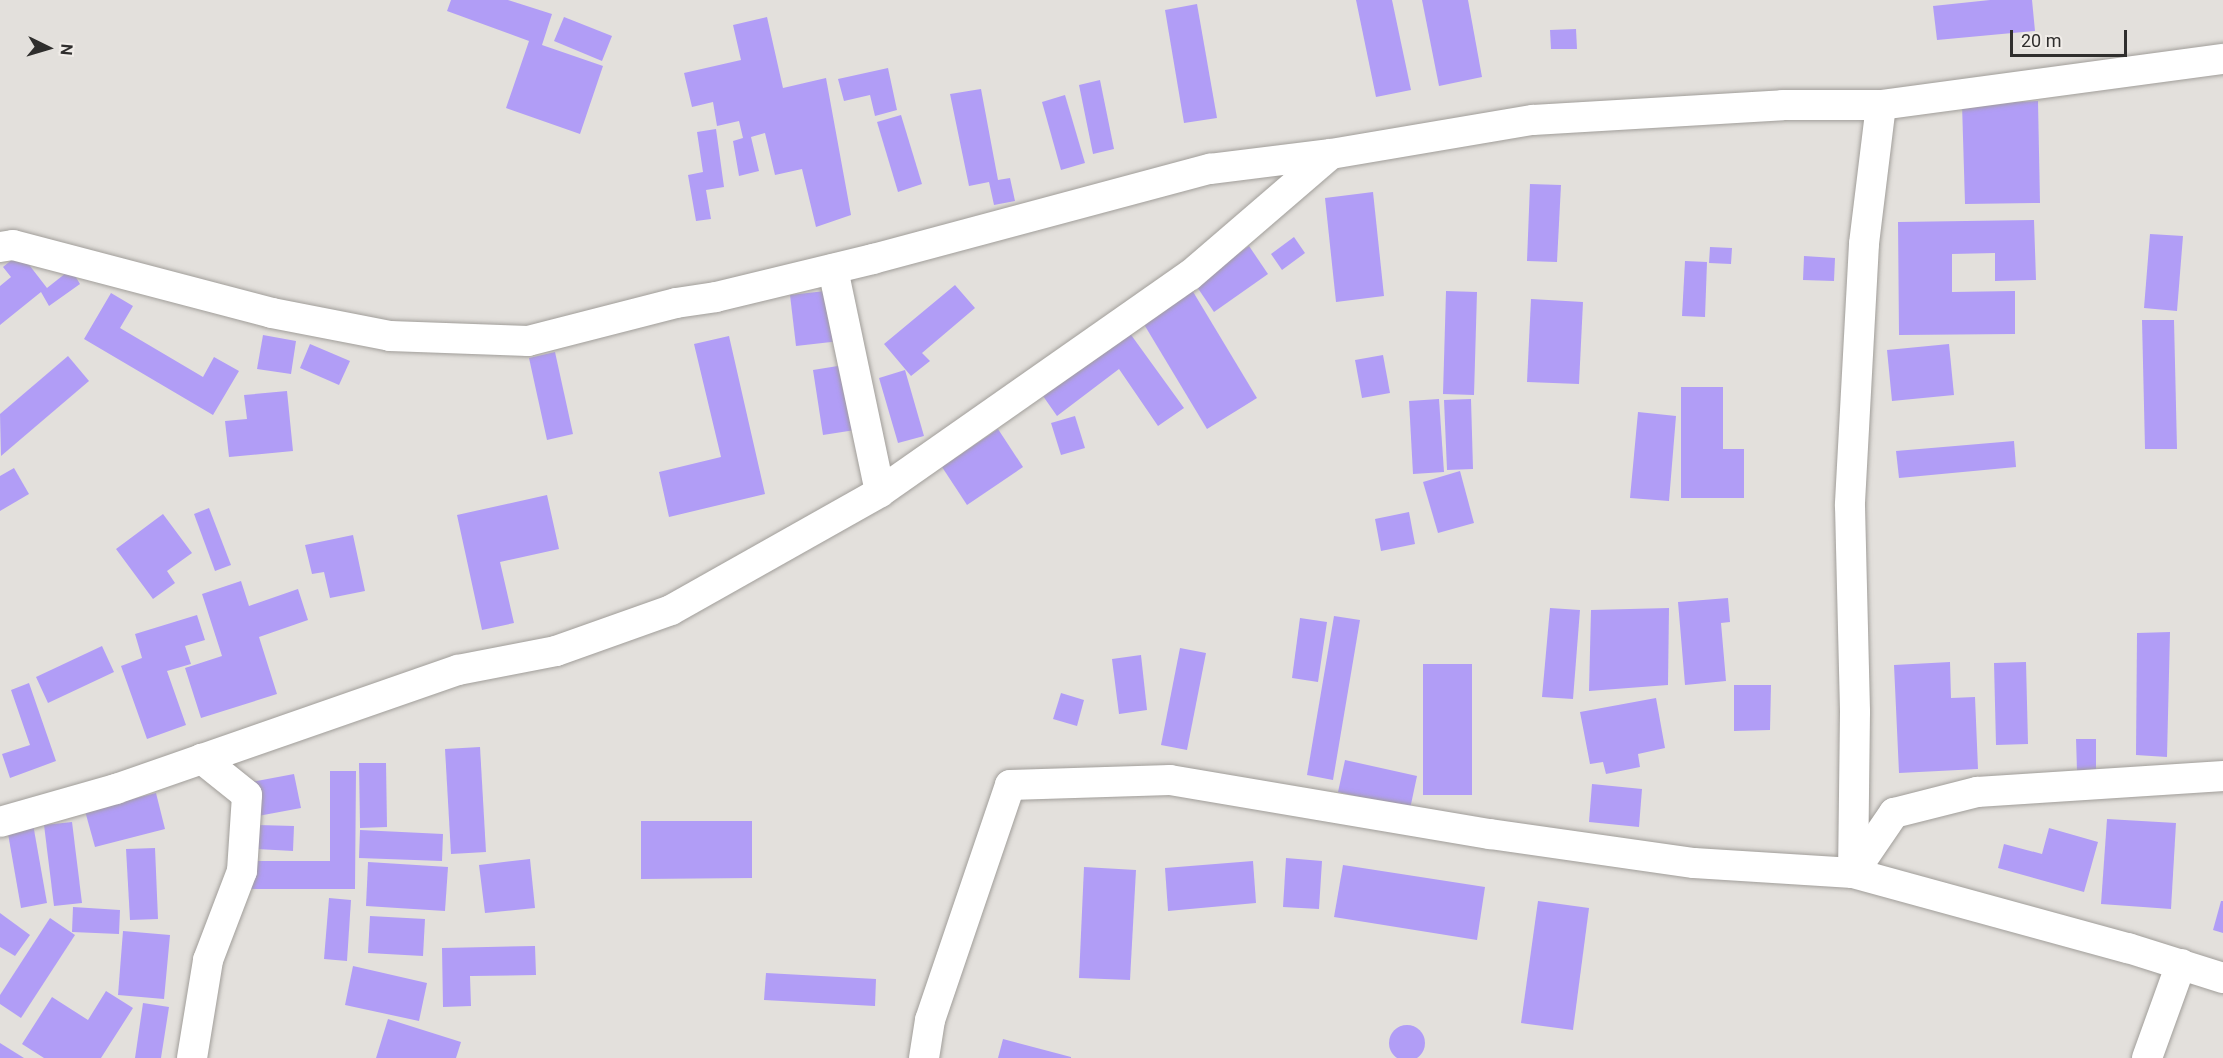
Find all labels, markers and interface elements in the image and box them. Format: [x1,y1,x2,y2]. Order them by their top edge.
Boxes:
north arrow [18,18,78,78]
scale bar [2013,18,2130,56]
text: 20 m [2021,30,2061,51]
text: N [56,43,76,56]

